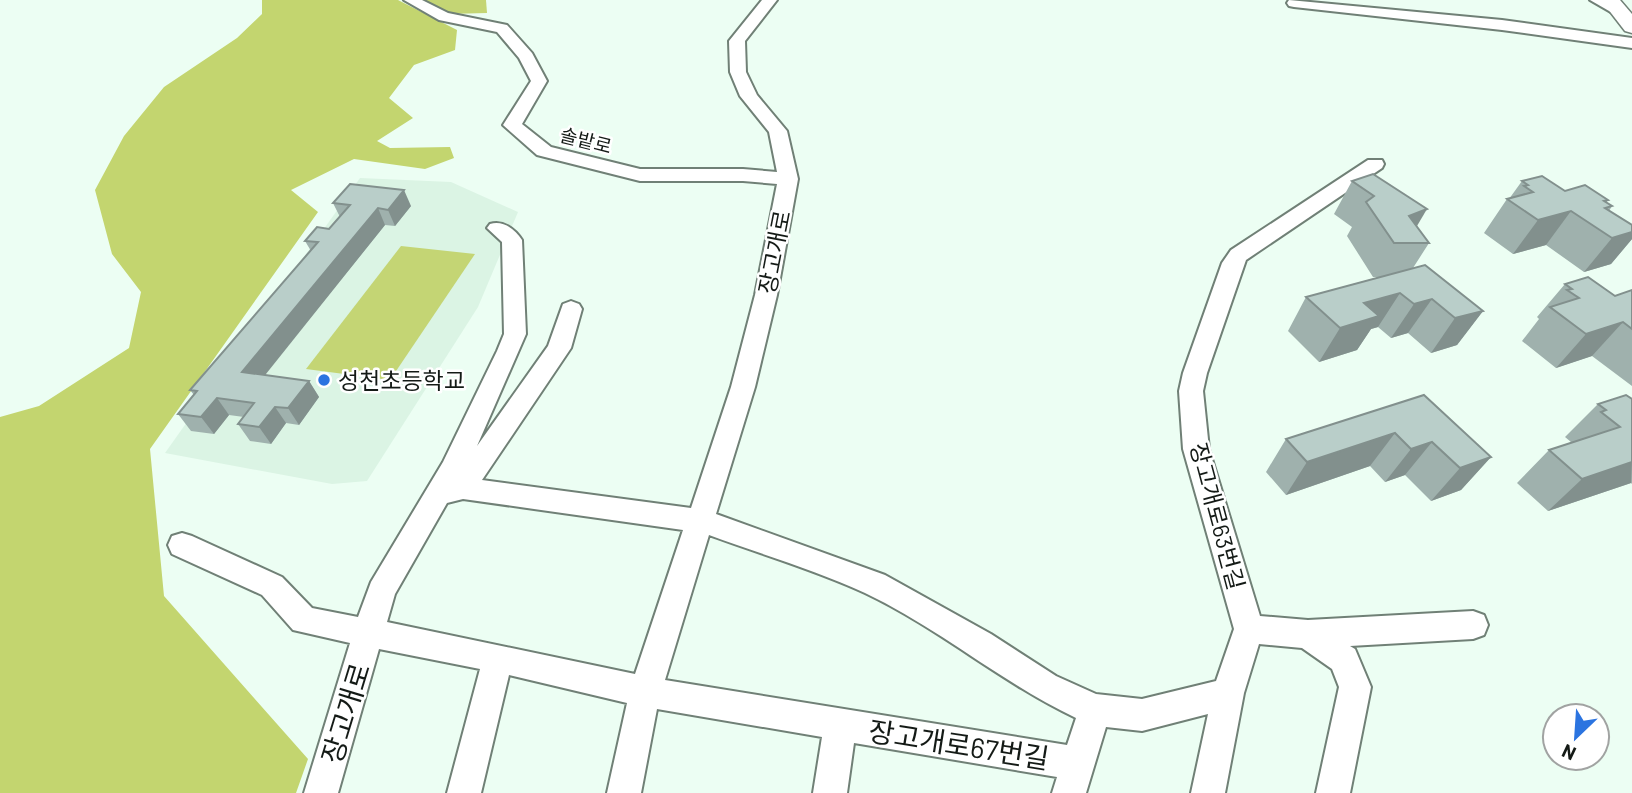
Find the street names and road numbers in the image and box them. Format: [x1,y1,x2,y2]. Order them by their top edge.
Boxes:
street label: 솔밭로 [558,122,614,158]
street label: 장고개로 [752,208,796,296]
street label: 장고개로63번길 [1185,440,1251,592]
street label: 장고개로 [314,659,376,767]
street label: 장고개로67번길 [866,713,1052,775]

